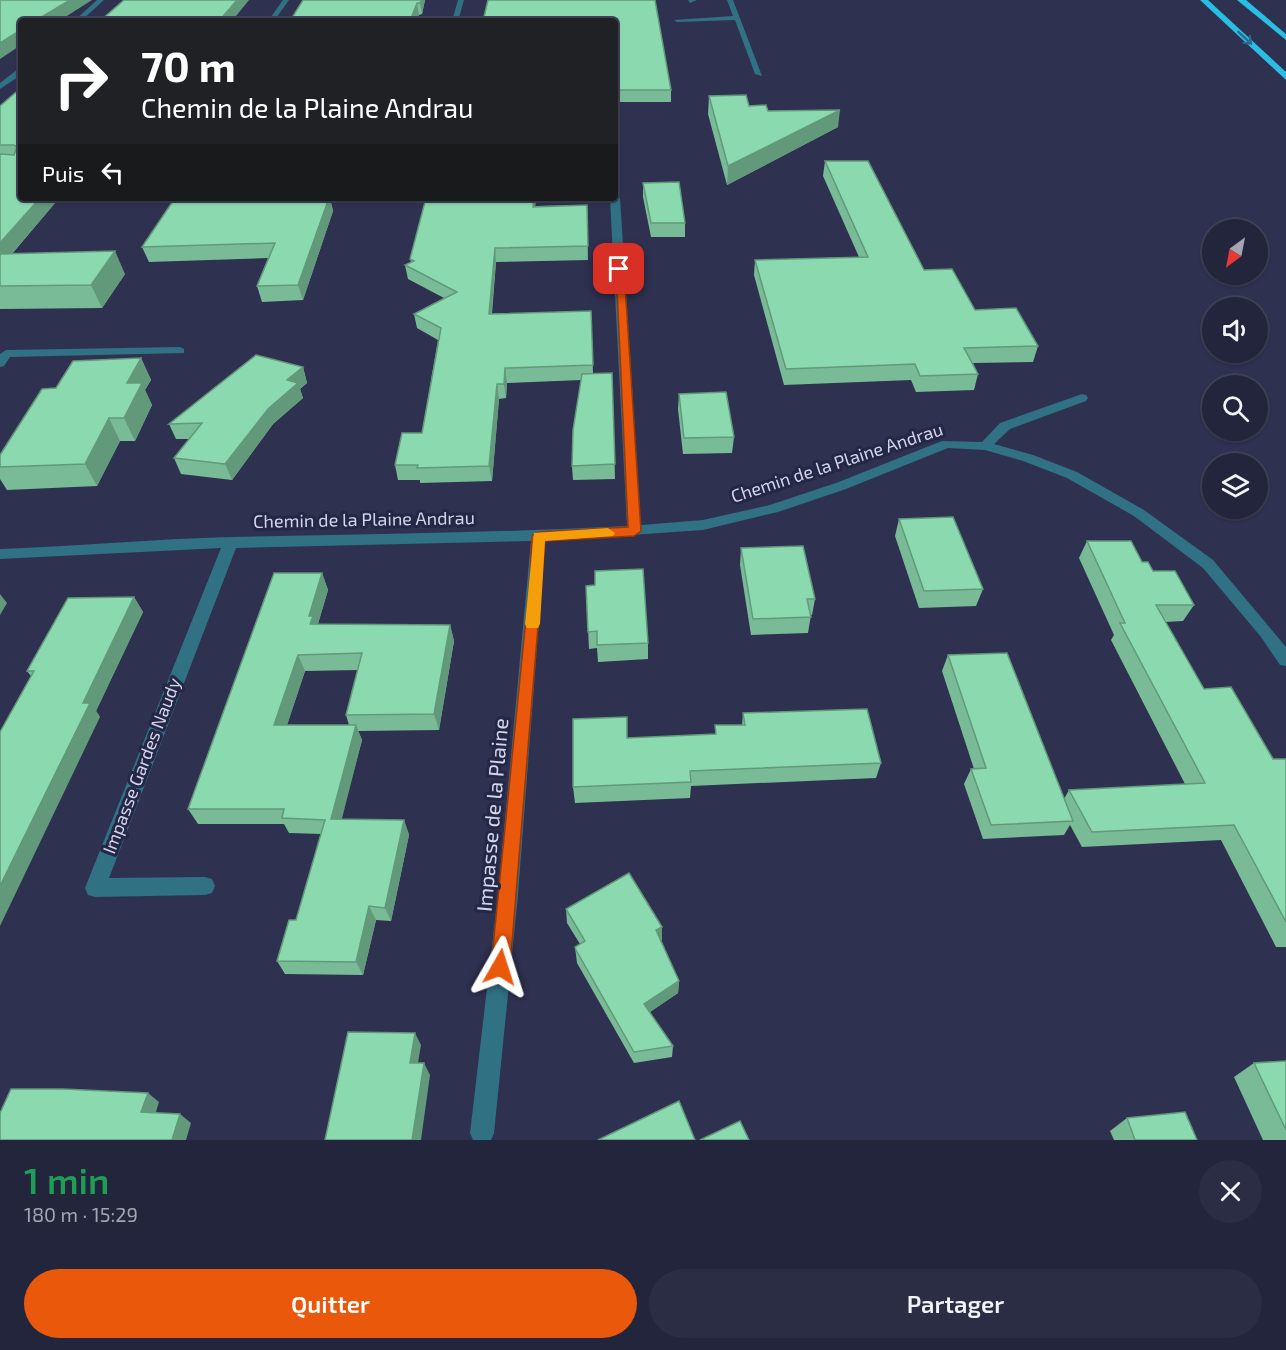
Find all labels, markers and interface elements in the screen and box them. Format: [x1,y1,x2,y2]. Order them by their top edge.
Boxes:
one-way arrow [1237,31,1252,45]
text: 70 m [141,40,236,90]
icon: right [42,42,120,120]
text: Chemin de la Plaine Andrau [141,91,474,123]
icon: left [96,156,129,189]
text: Puis [42,160,84,186]
north arrow [1202,219,1268,285]
map controls [1202,219,1268,519]
pin [593,243,644,294]
icon: arrive [602,252,635,285]
button: sound [1202,297,1268,363]
button: search [1202,375,1268,441]
street label: Chemin de la Plaine Andrau [728,417,946,507]
button: layers [1202,453,1268,519]
street label: Chemin de la Plaine Andrau [253,506,475,532]
street label: Impasse Gardes Naudy [97,674,185,857]
street label: Impasse de la Plaine [471,717,512,913]
position arrow [468,935,532,999]
text: 1 min [24,1158,109,1201]
button: close [1199,1160,1262,1223]
text: 180 m · 15:29 [24,1202,138,1226]
button: Quitter [24,1269,637,1338]
button: Partager [649,1269,1262,1338]

